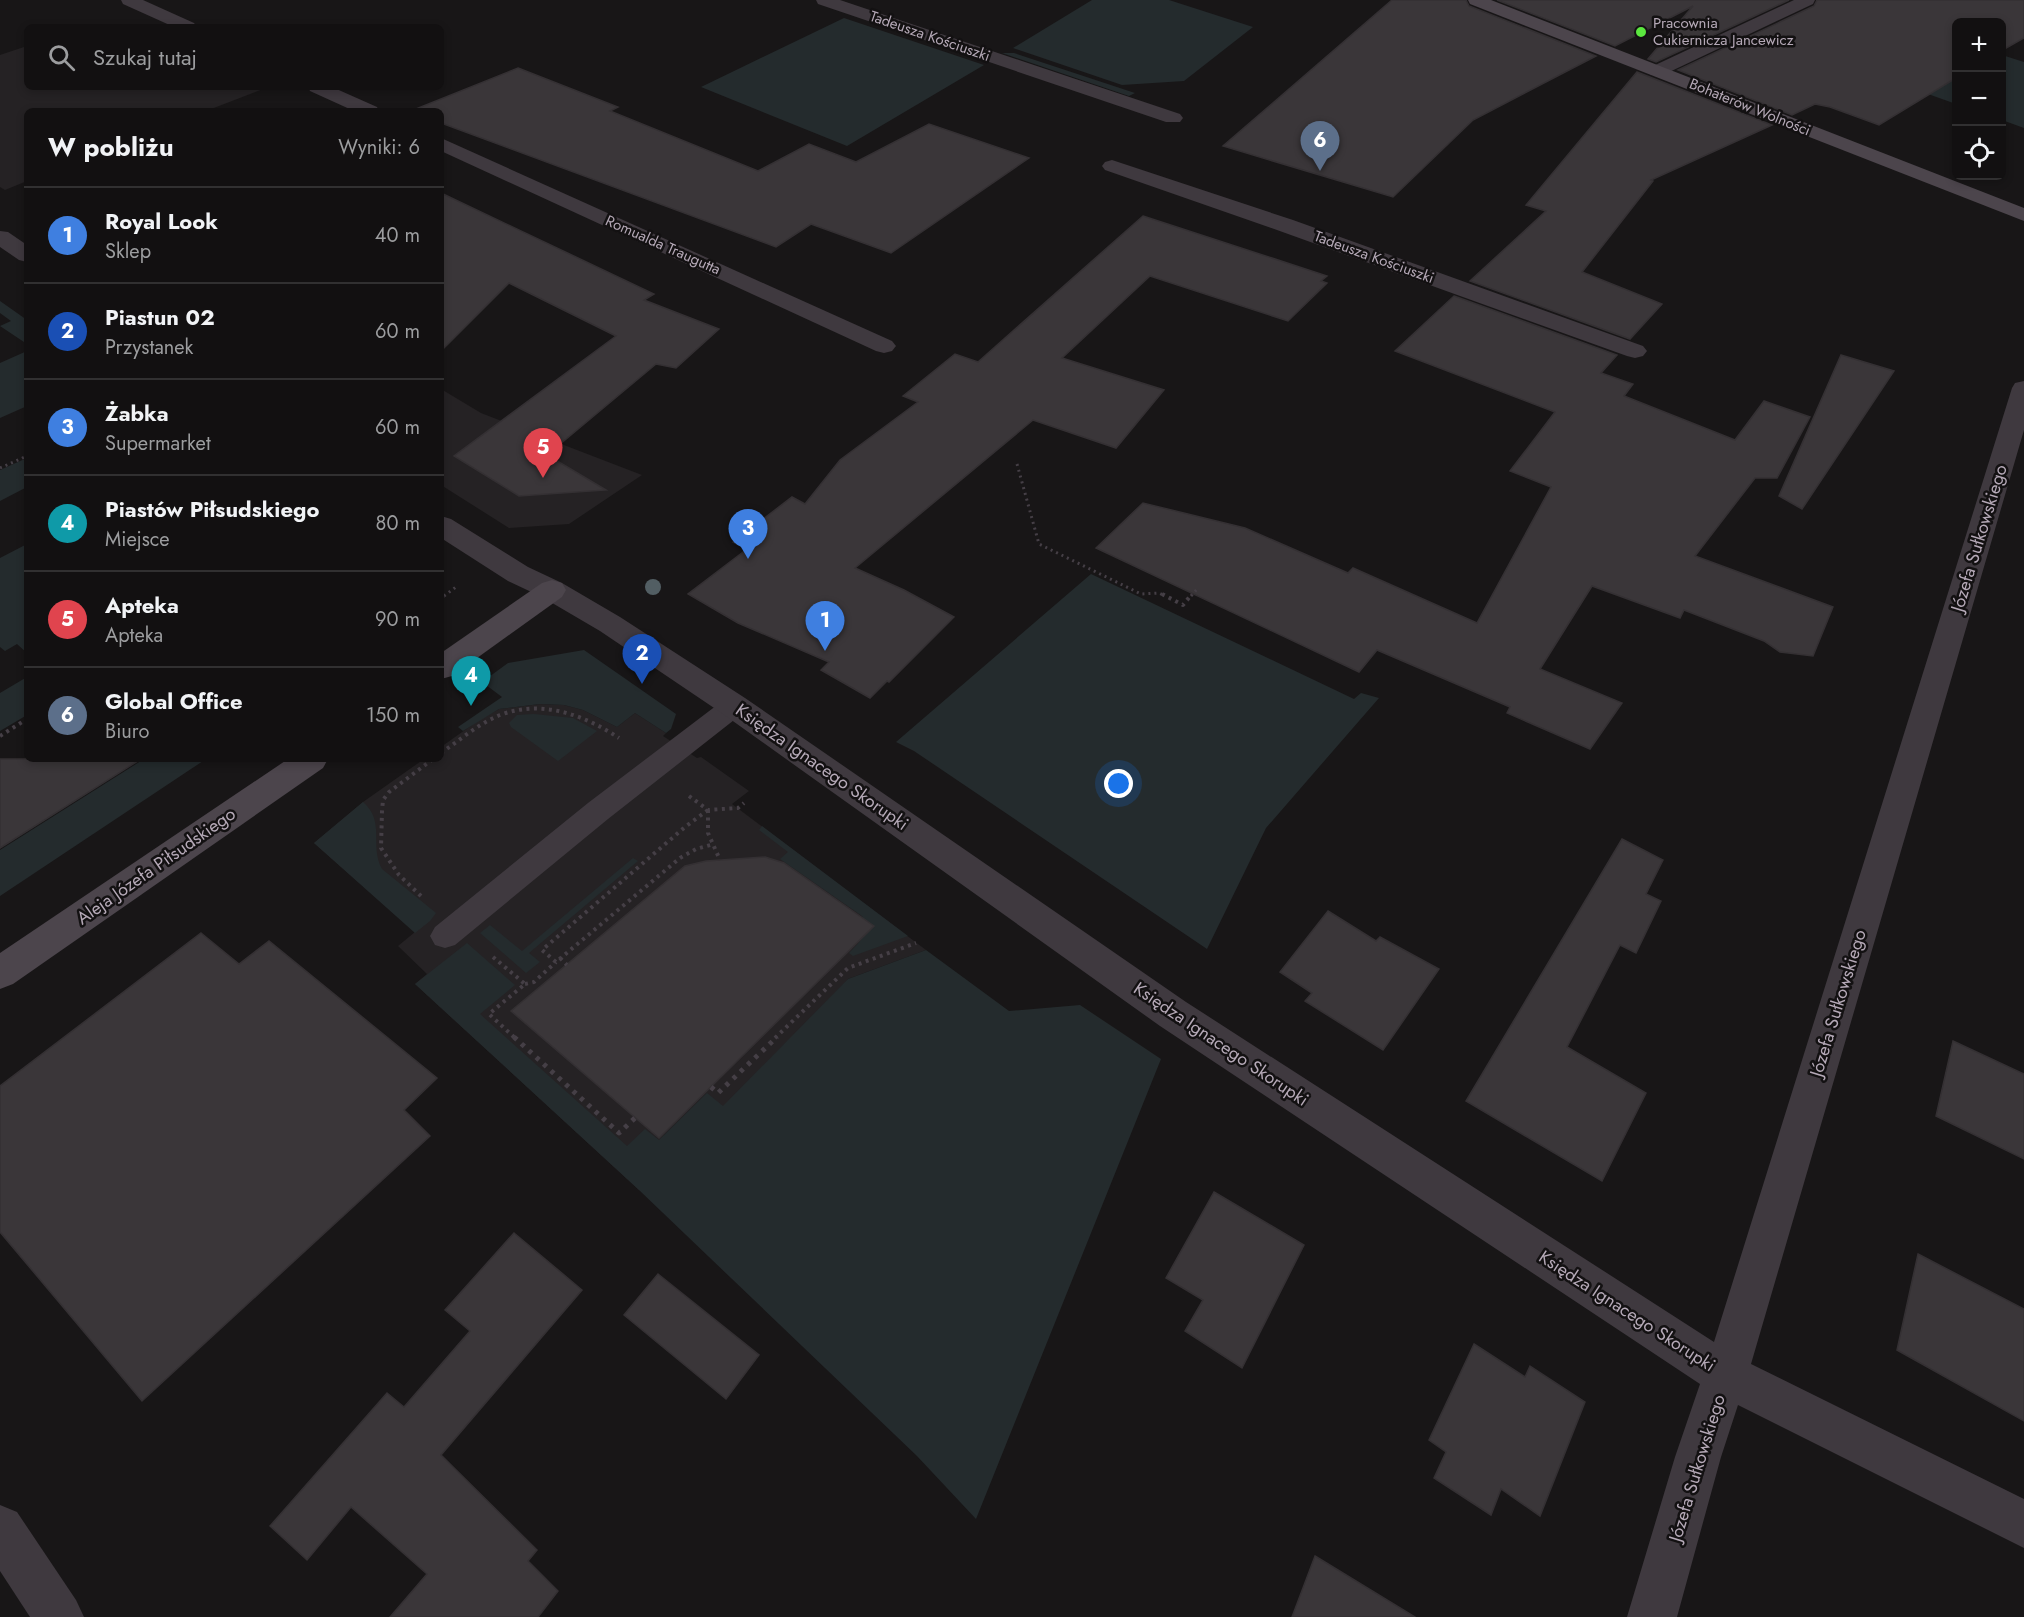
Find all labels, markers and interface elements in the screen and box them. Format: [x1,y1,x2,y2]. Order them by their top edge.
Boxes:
street label: Tadeusza Kościuszki [867,5,993,67]
place label: Pracownia Cukiernicza Jancewicz [1653,12,1794,51]
map controls [1952,18,2006,180]
button: + [1952,18,2006,72]
search box [24,24,444,90]
marker: Pracownia Cukiernicza Jancewicz [1634,25,1648,39]
icon: search [45,41,78,74]
text: Szukaj tutaj [93,41,197,73]
button: − [1952,72,2006,126]
street label: Bohaterów Wolności [1686,73,1814,141]
pin: 6 [1300,122,1340,171]
button: locate [1952,126,2006,180]
text: W pobliżu [48,128,174,166]
text: Wyniki: 6 [338,133,420,162]
text: Royal Look [105,205,218,237]
street label: Romualda Traugutta [602,210,724,280]
text: 1 [62,221,73,250]
text: 40 m [375,221,420,250]
street label: Tadeusza Kościuszki [1311,225,1437,289]
text: Sklep [105,237,151,266]
text: Piastun 02 [105,301,215,333]
text: 2 [61,317,74,346]
text: 60 m [375,317,420,346]
text: Przystanek [105,333,193,362]
text: Żabka [105,397,169,429]
text: 3 [61,413,74,442]
text: 60 m [375,413,420,442]
pin: 5 [524,428,562,478]
text: Supermarket [105,429,211,458]
street label: Józefa Sułkowskiego [1944,461,2014,617]
text: Piastów Piłsudskiego [105,493,319,525]
text: 4 [61,509,74,538]
text: 80 m [375,509,420,538]
pin: 3 [728,510,768,559]
text: Miejsce [105,525,170,554]
text: Apteka [105,589,179,621]
pin: 1 [806,602,844,651]
text: 5 [61,605,74,634]
text: 90 m [375,605,420,634]
text: Apteka [105,621,163,650]
pin: 2 [622,634,662,684]
pin: 4 [452,656,490,706]
text: Global Office [105,685,243,717]
street label: Księdza Ignacego Skorupki [730,697,914,837]
text: 6 [61,701,74,730]
text: 150 m [366,701,420,730]
text: Biuro [105,717,149,746]
your location [1104,769,1133,798]
street label: Aleja Józefa Piłsudskiego [71,801,241,931]
street label: Józefa Sułkowskiego [1803,926,1873,1082]
street label: Księdza Ignacego Skorupki [1128,976,1314,1112]
street label: Księdza Ignacego Skorupki [1534,1244,1720,1378]
street label: Józefa Sułkowskiego [1662,1391,1732,1547]

